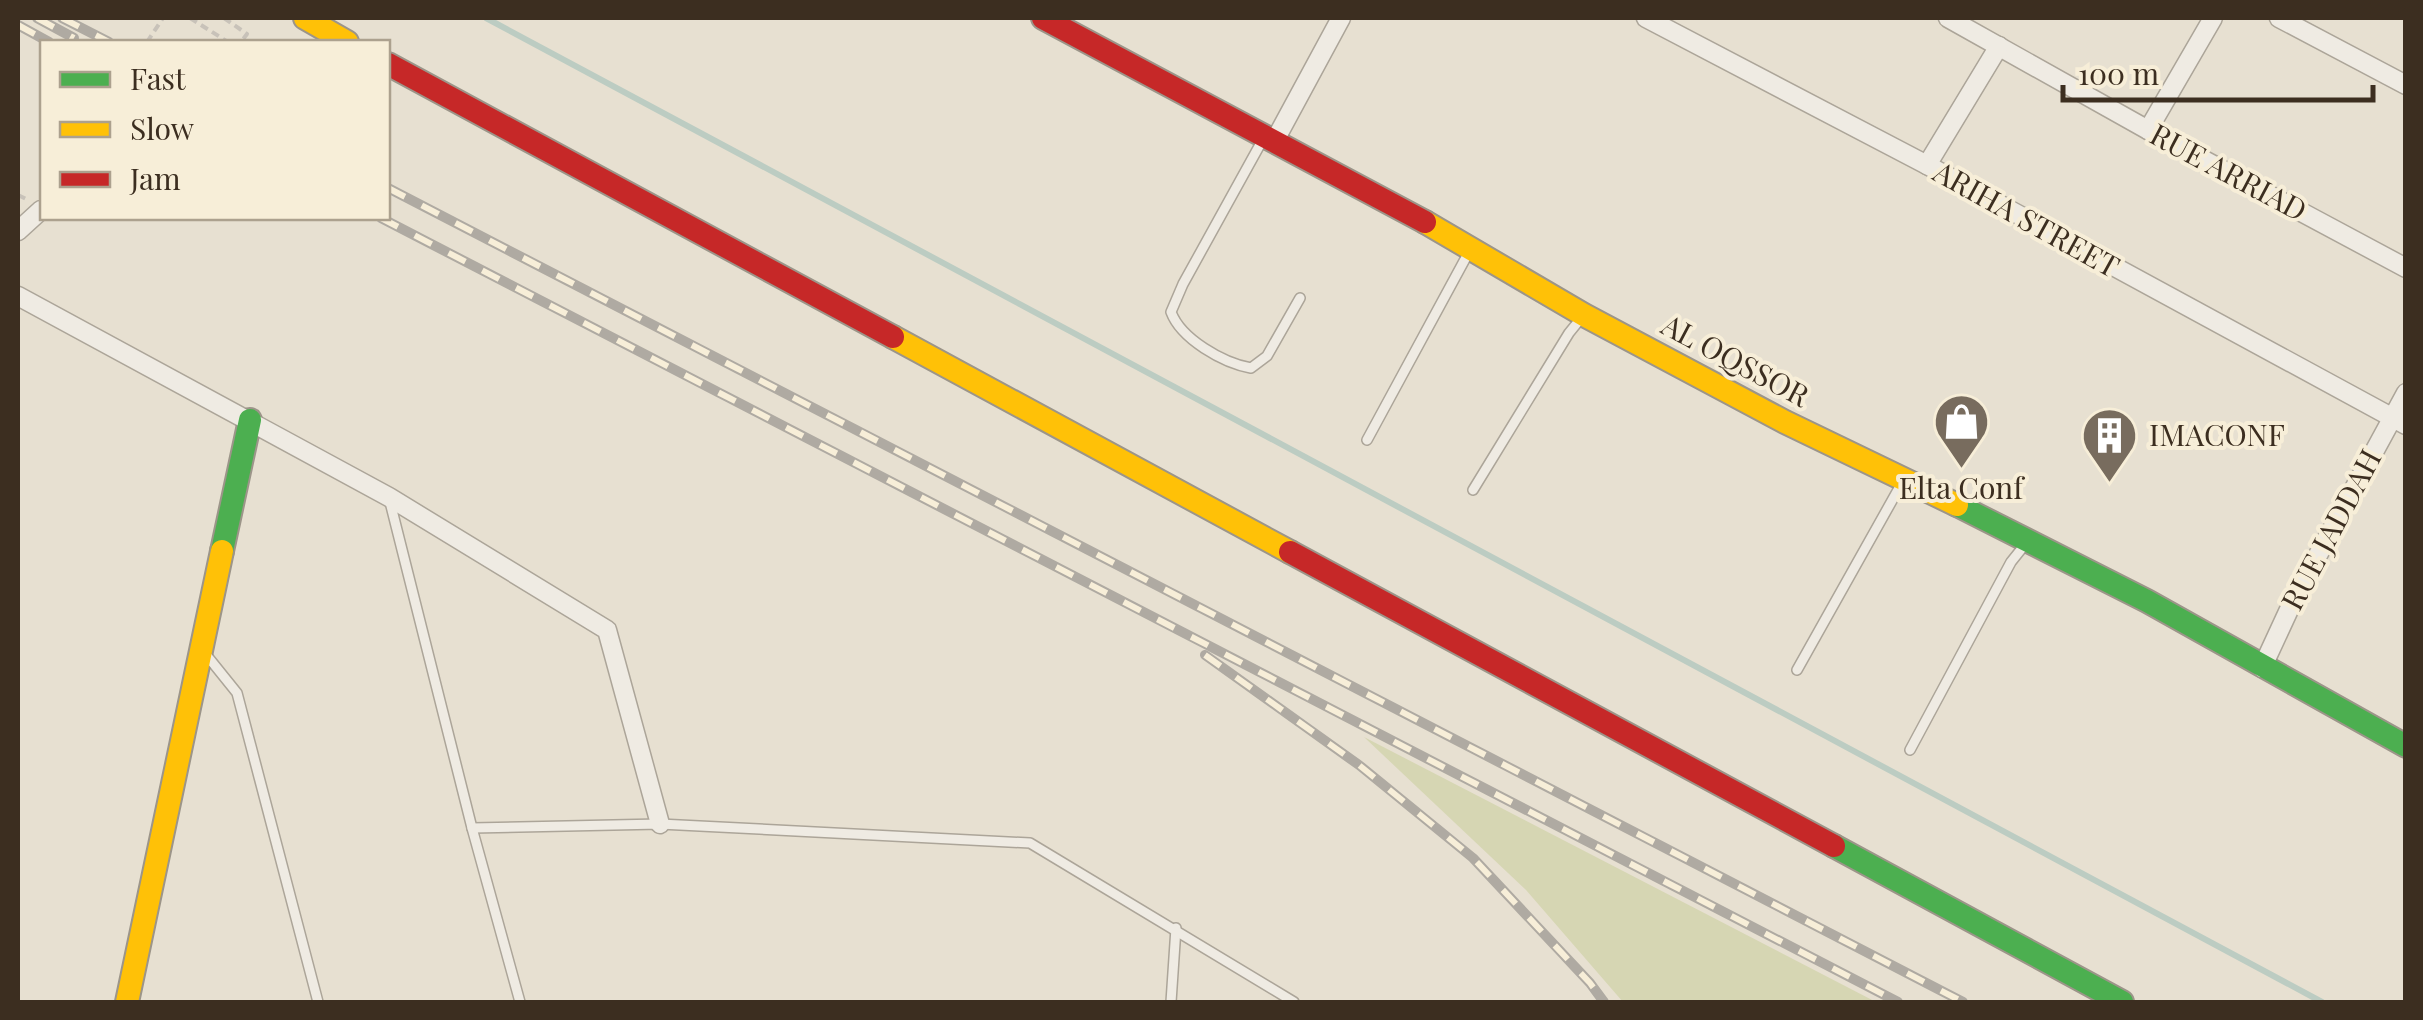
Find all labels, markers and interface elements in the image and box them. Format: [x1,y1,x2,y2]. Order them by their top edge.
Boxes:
legend [40,40,390,220]
scale bar [2063,40,2373,102]
text: 100 m [2078,53,2160,93]
text: Fast [130,58,186,98]
text: Slow [130,108,195,148]
street label: RUE ARRIAD [2144,113,2314,229]
street label: ARIHA STREET [1926,150,2127,286]
text: Jam [129,158,181,198]
street label: AL OQSSOR [1654,303,1817,415]
shop icon: Elta Conf [1931,391,1991,470]
building icon: IMACONF [2080,406,2140,485]
place label: IMACONF [2149,414,2285,454]
street label: RUE JADDAH [2271,442,2389,616]
place label: Elta Conf [1899,467,2025,507]

